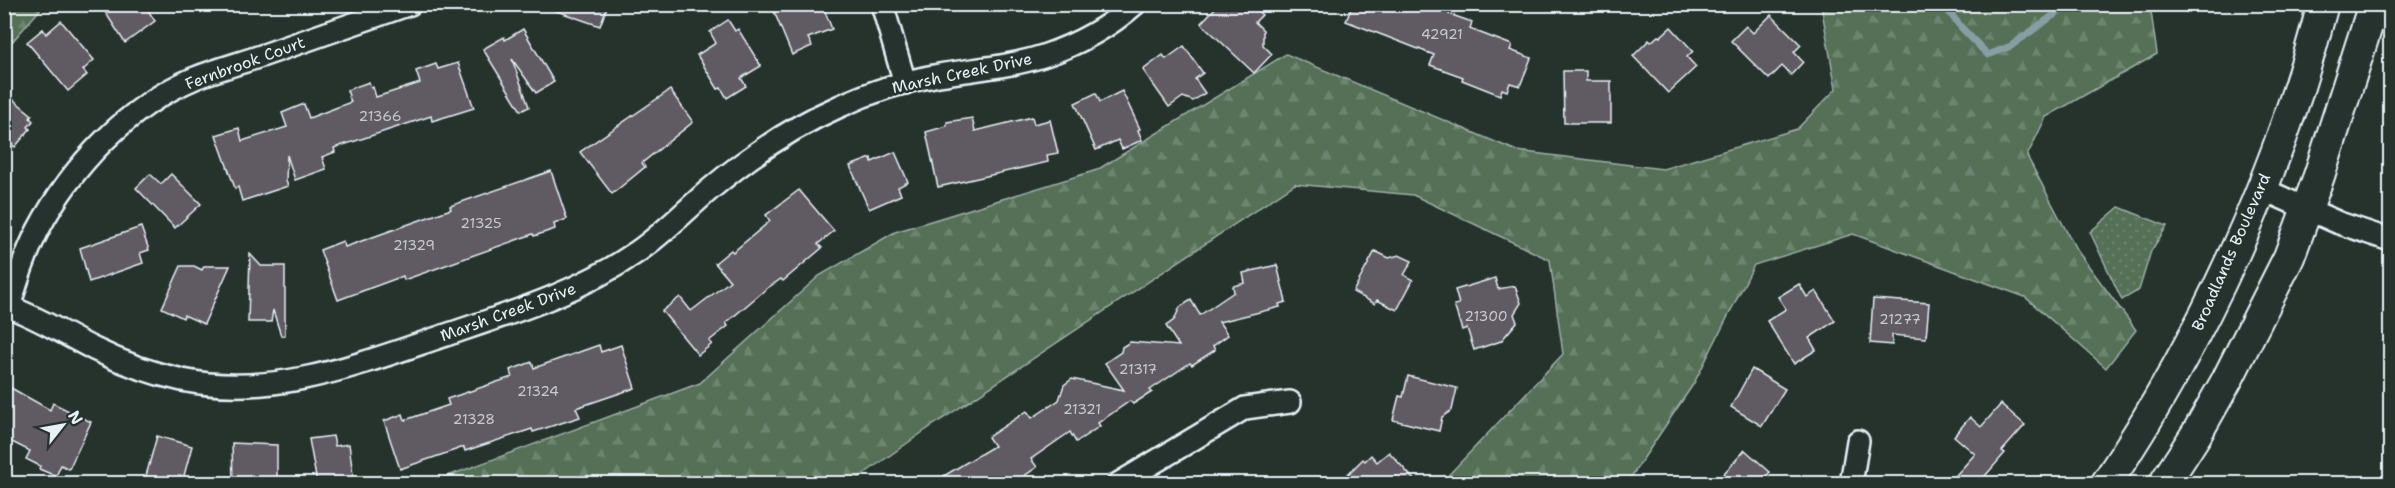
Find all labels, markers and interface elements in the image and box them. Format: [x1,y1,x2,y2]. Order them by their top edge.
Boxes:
house number: 42921 [1421,25,1463,43]
street label: Fernbrook Court [182,32,308,94]
street label: Marsh Creek Drive [890,48,1034,98]
house number: 21366 [359,107,401,125]
street label: Broadlands Boulevard [2187,170,2275,334]
house number: 21325 [460,214,502,232]
house number: 21329 [393,236,435,254]
street label: Marsh Creek Drive [437,278,579,346]
house number: 21300 [1464,307,1508,325]
house number: 21277 [1879,310,1921,328]
house number: 21317 [1119,360,1157,378]
house number: 21324 [517,382,559,400]
north arrow [33,395,93,455]
house number: 21321 [1063,400,1101,418]
text: N [63,407,88,428]
house number: 21328 [453,410,495,428]

